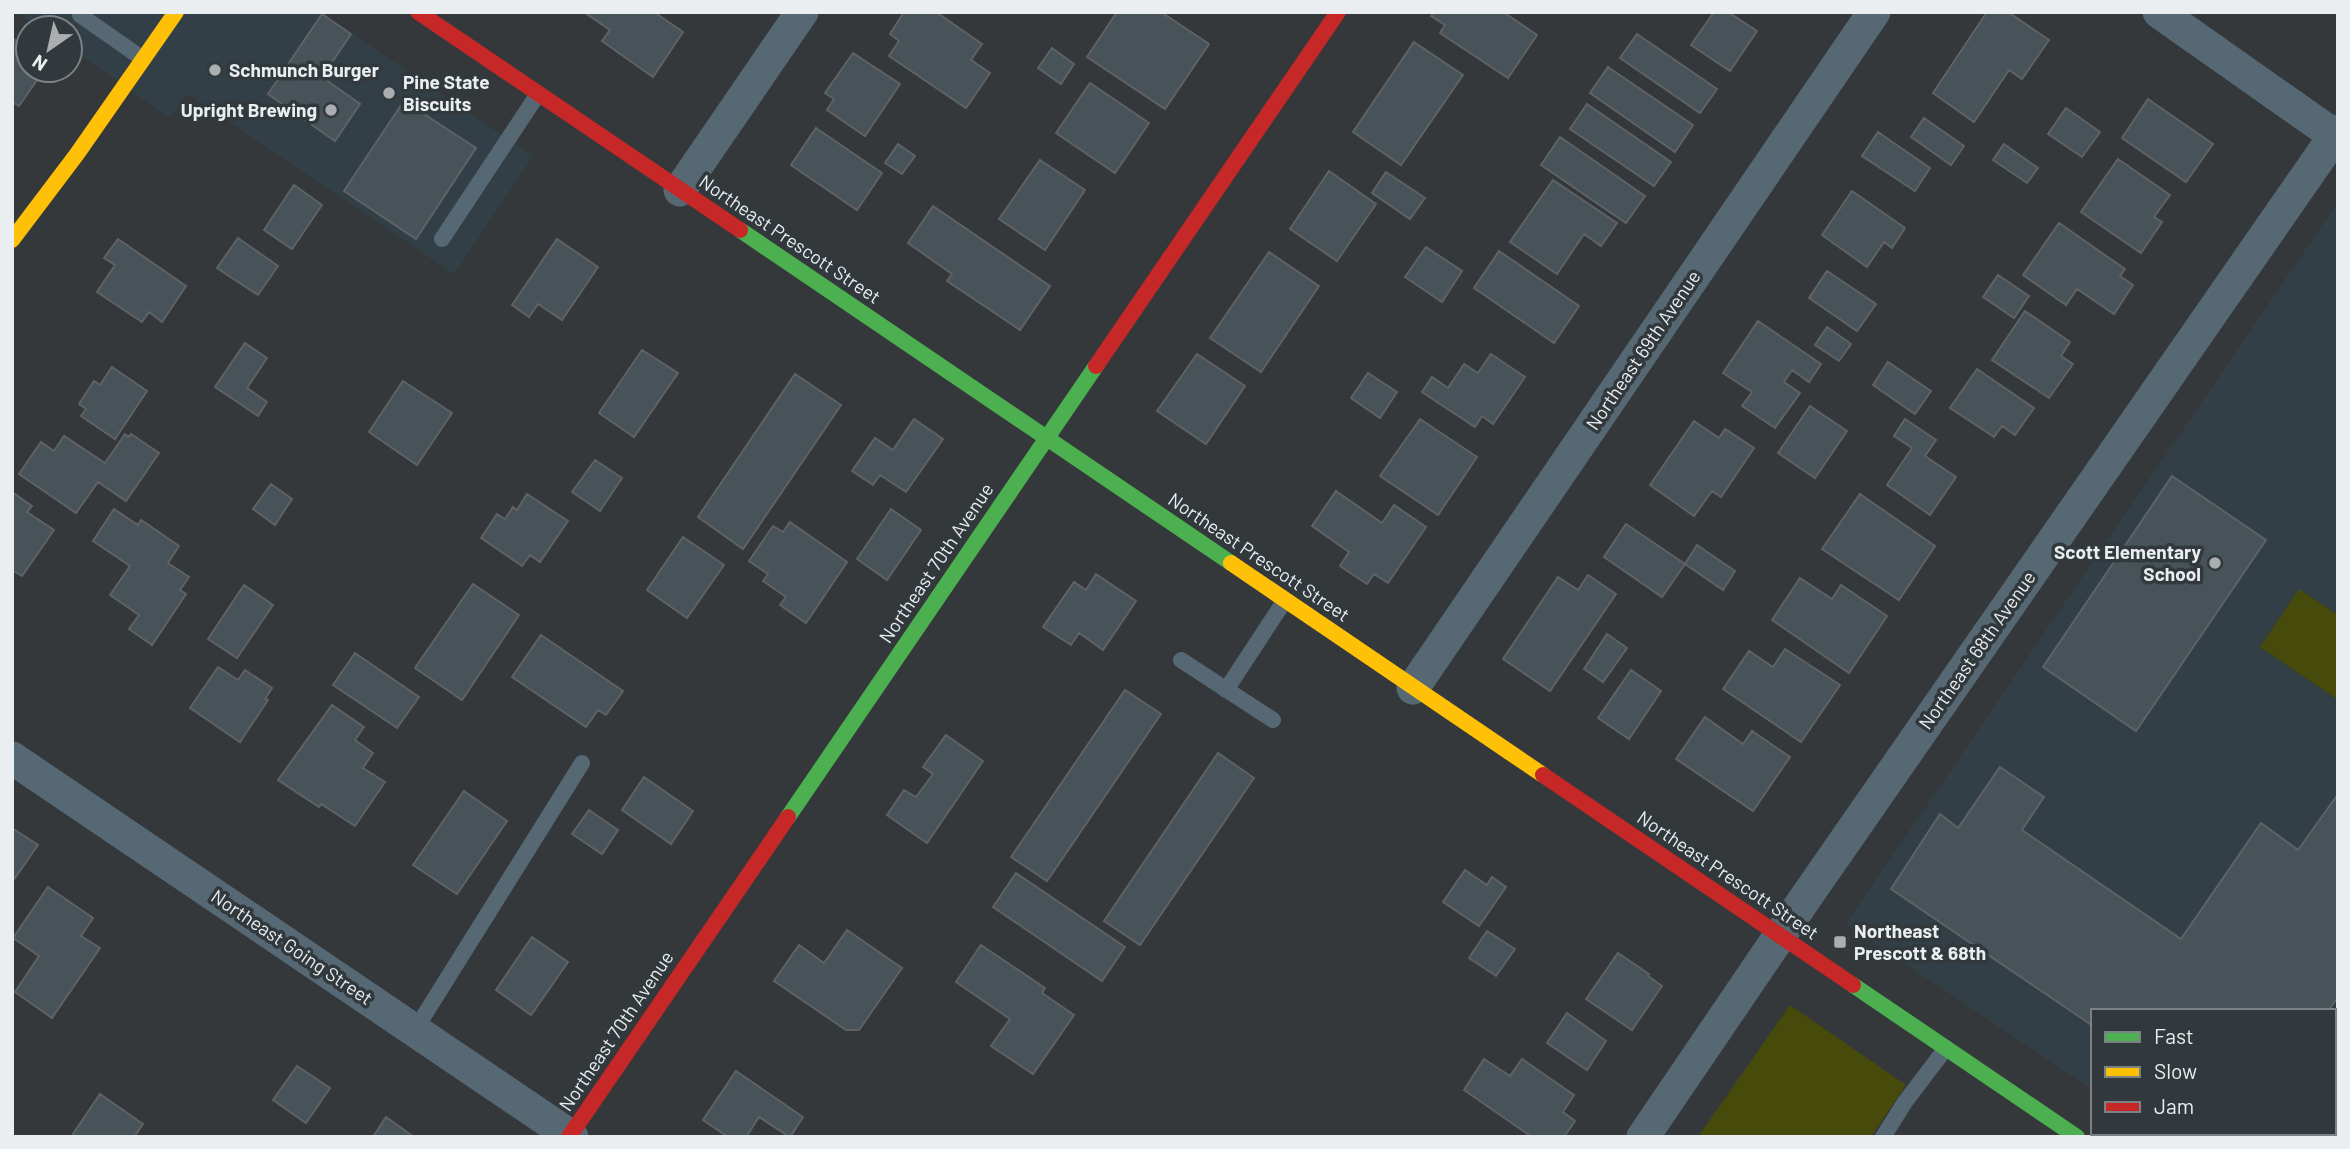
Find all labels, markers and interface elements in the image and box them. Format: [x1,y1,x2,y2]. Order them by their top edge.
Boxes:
north arrow [14,14,84,84]
text: N [28,50,51,77]
place label: Schmunch Burger [229,58,380,81]
marker: Schmunch Burger [207,62,223,78]
place label: Pine State Biscuits [403,70,490,115]
marker: Pine State Biscuits [381,85,397,101]
place label: Upright Brewing [181,98,317,121]
marker: Upright Brewing [323,102,339,118]
street label: Northeast Prescott Street [695,169,885,308]
street label: Northeast 69th Avenue [1580,265,1705,434]
street label: Northeast 70th Avenue [873,478,998,647]
street label: Northeast Prescott Street [1164,487,1354,626]
place label: Scott Elementary School [2054,540,2201,585]
marker: Scott Elementary School [2207,555,2223,571]
street label: Northeast 68th Avenue [1913,566,2040,733]
street label: Northeast Prescott Street [1633,805,1823,944]
street label: Northeast Going Street [207,884,377,1009]
place label: Northeast Prescott & 68th [1854,919,1986,964]
marker: Northeast Prescott & 68th [1832,934,1848,950]
street label: Northeast 70th Avenue [553,946,678,1115]
legend [2091,1009,2336,1135]
text: Fast [2154,1023,2194,1048]
text: Slow [2154,1058,2197,1083]
text: Jam [2154,1093,2194,1118]

